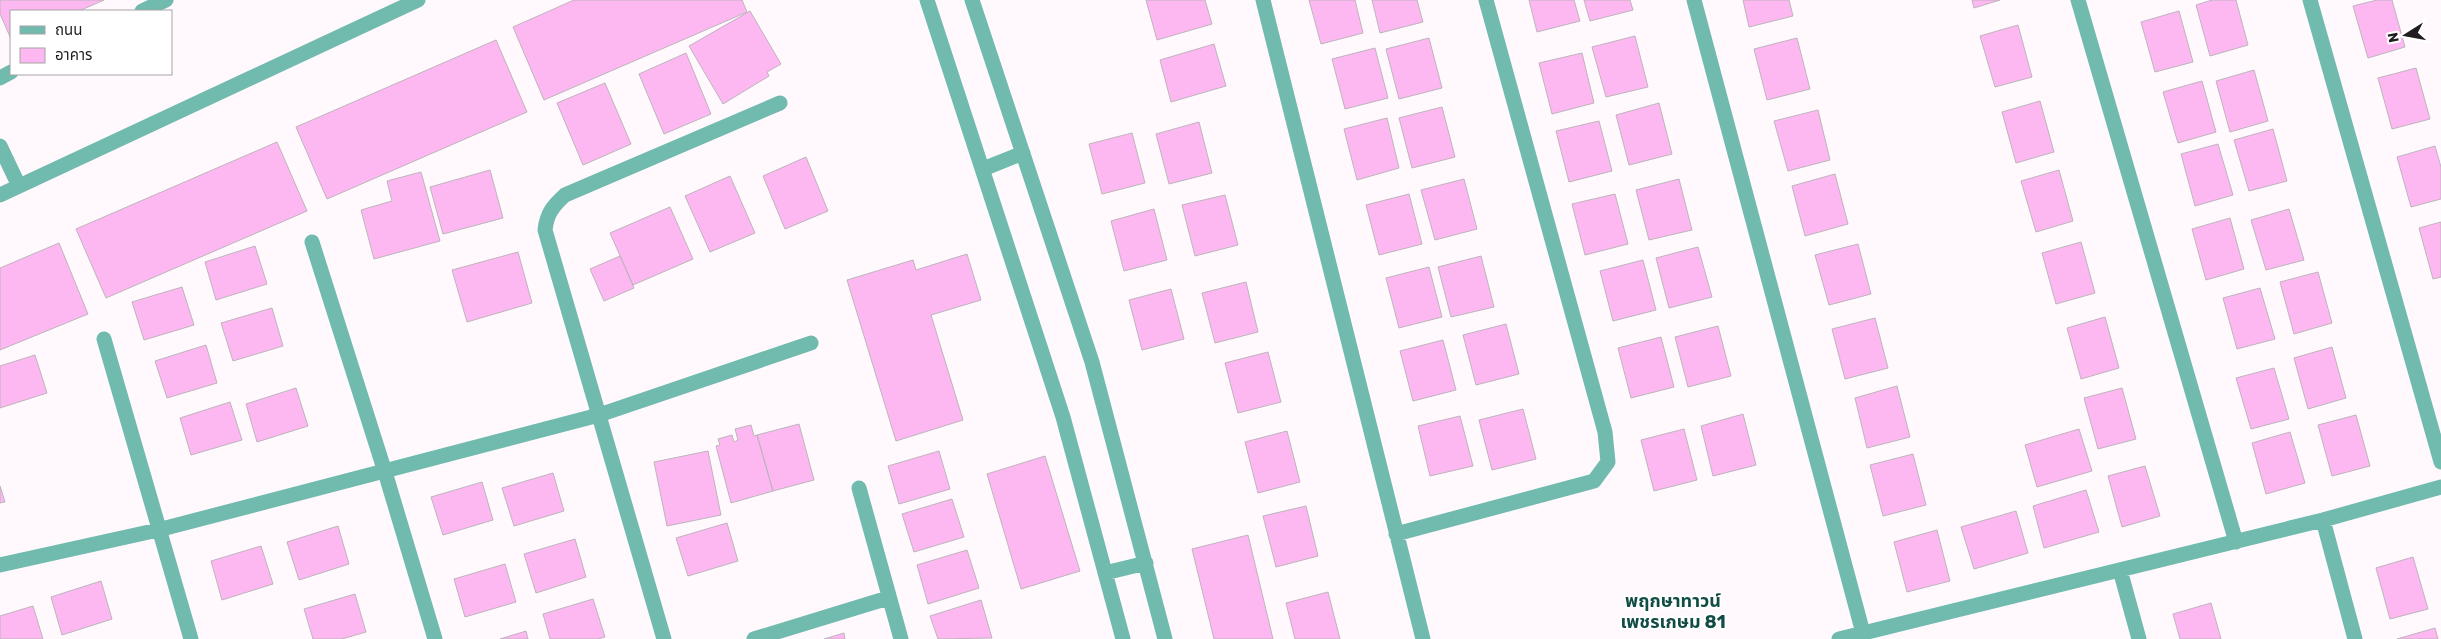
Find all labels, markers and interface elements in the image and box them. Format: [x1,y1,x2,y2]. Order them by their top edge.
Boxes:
legend [10,10,172,75]
north arrow [2381,10,2431,60]
text: ถนน [55,21,82,39]
text: N [2384,31,2403,44]
text: อาคาร [55,46,92,64]
district label: พฤกษาทาวน์ เพชรเกษม 81 [1620,590,1726,633]

